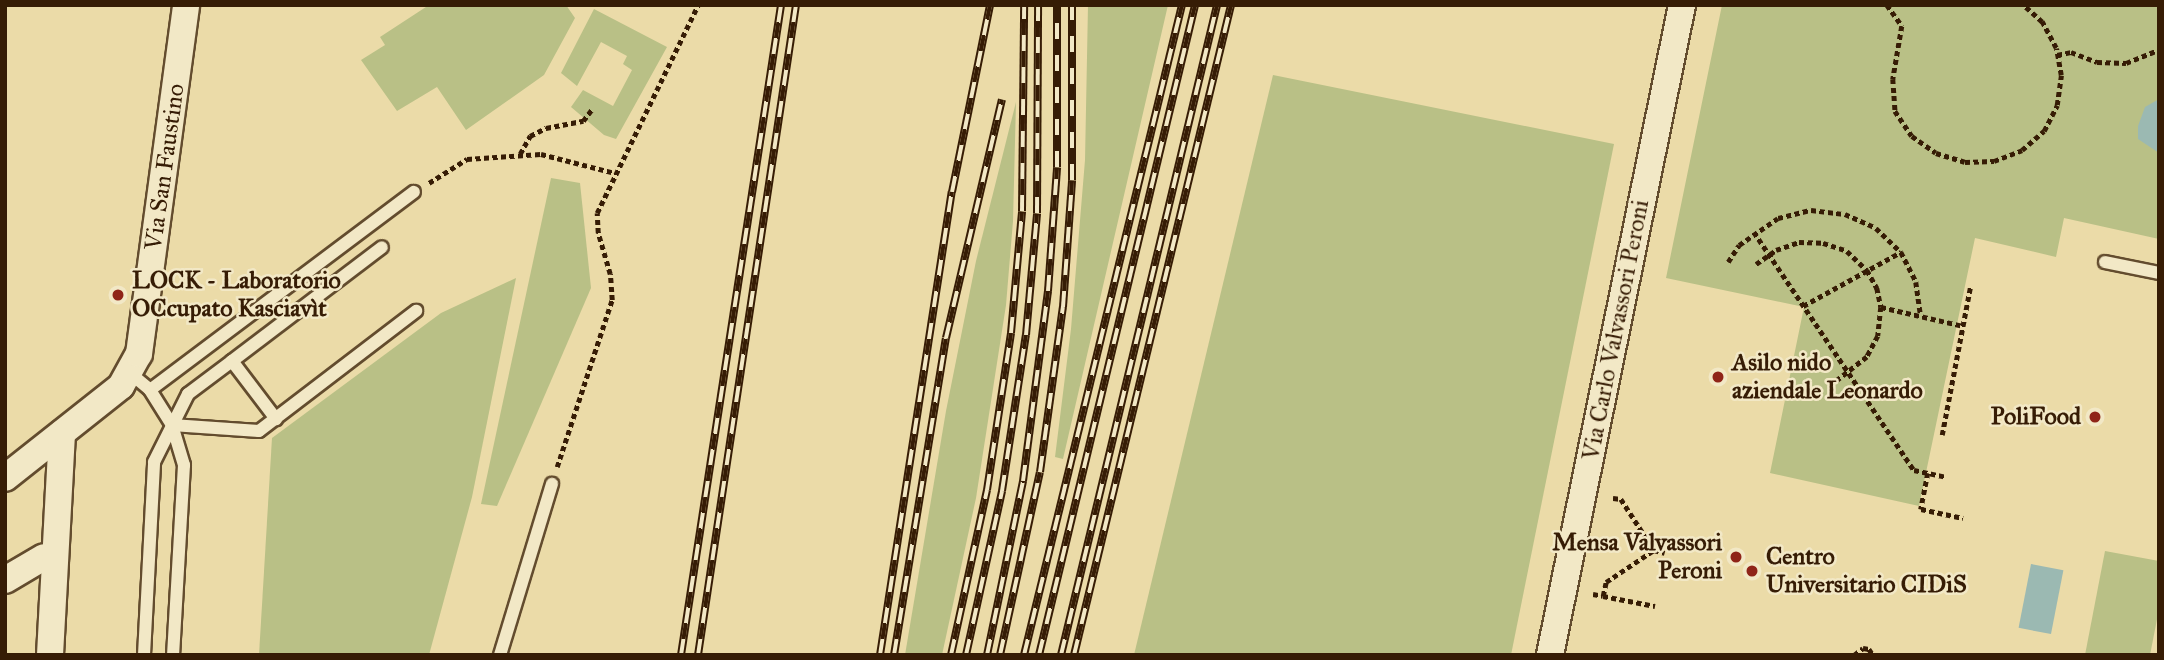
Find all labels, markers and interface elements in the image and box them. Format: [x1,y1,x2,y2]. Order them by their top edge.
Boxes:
street label: Via San Faustino [139,82,191,252]
street label: Via Carlo Valvassori Peroni [1577,197,1655,463]
place label: LOCK - Laboratorio OCcupato Kasciavìt [132,267,341,323]
marker: LOCK - Laboratorio OCcupato Kasciavìt [110,287,126,303]
place label: Asilo nido aziendale Leonardo [1732,349,1923,405]
marker: Asilo nido aziendale Leonardo [1710,369,1726,385]
place label: PoliFood [1991,403,2081,431]
marker: PoliFood [2087,409,2103,425]
place label: Mensa Valvassori Peroni [1552,529,1722,585]
place label: Centro Universitario CIDiS [1766,543,1967,599]
marker: Mensa Valvassori Peroni [1728,549,1744,565]
marker: Centro Universitario CIDiS [1744,563,1760,579]

